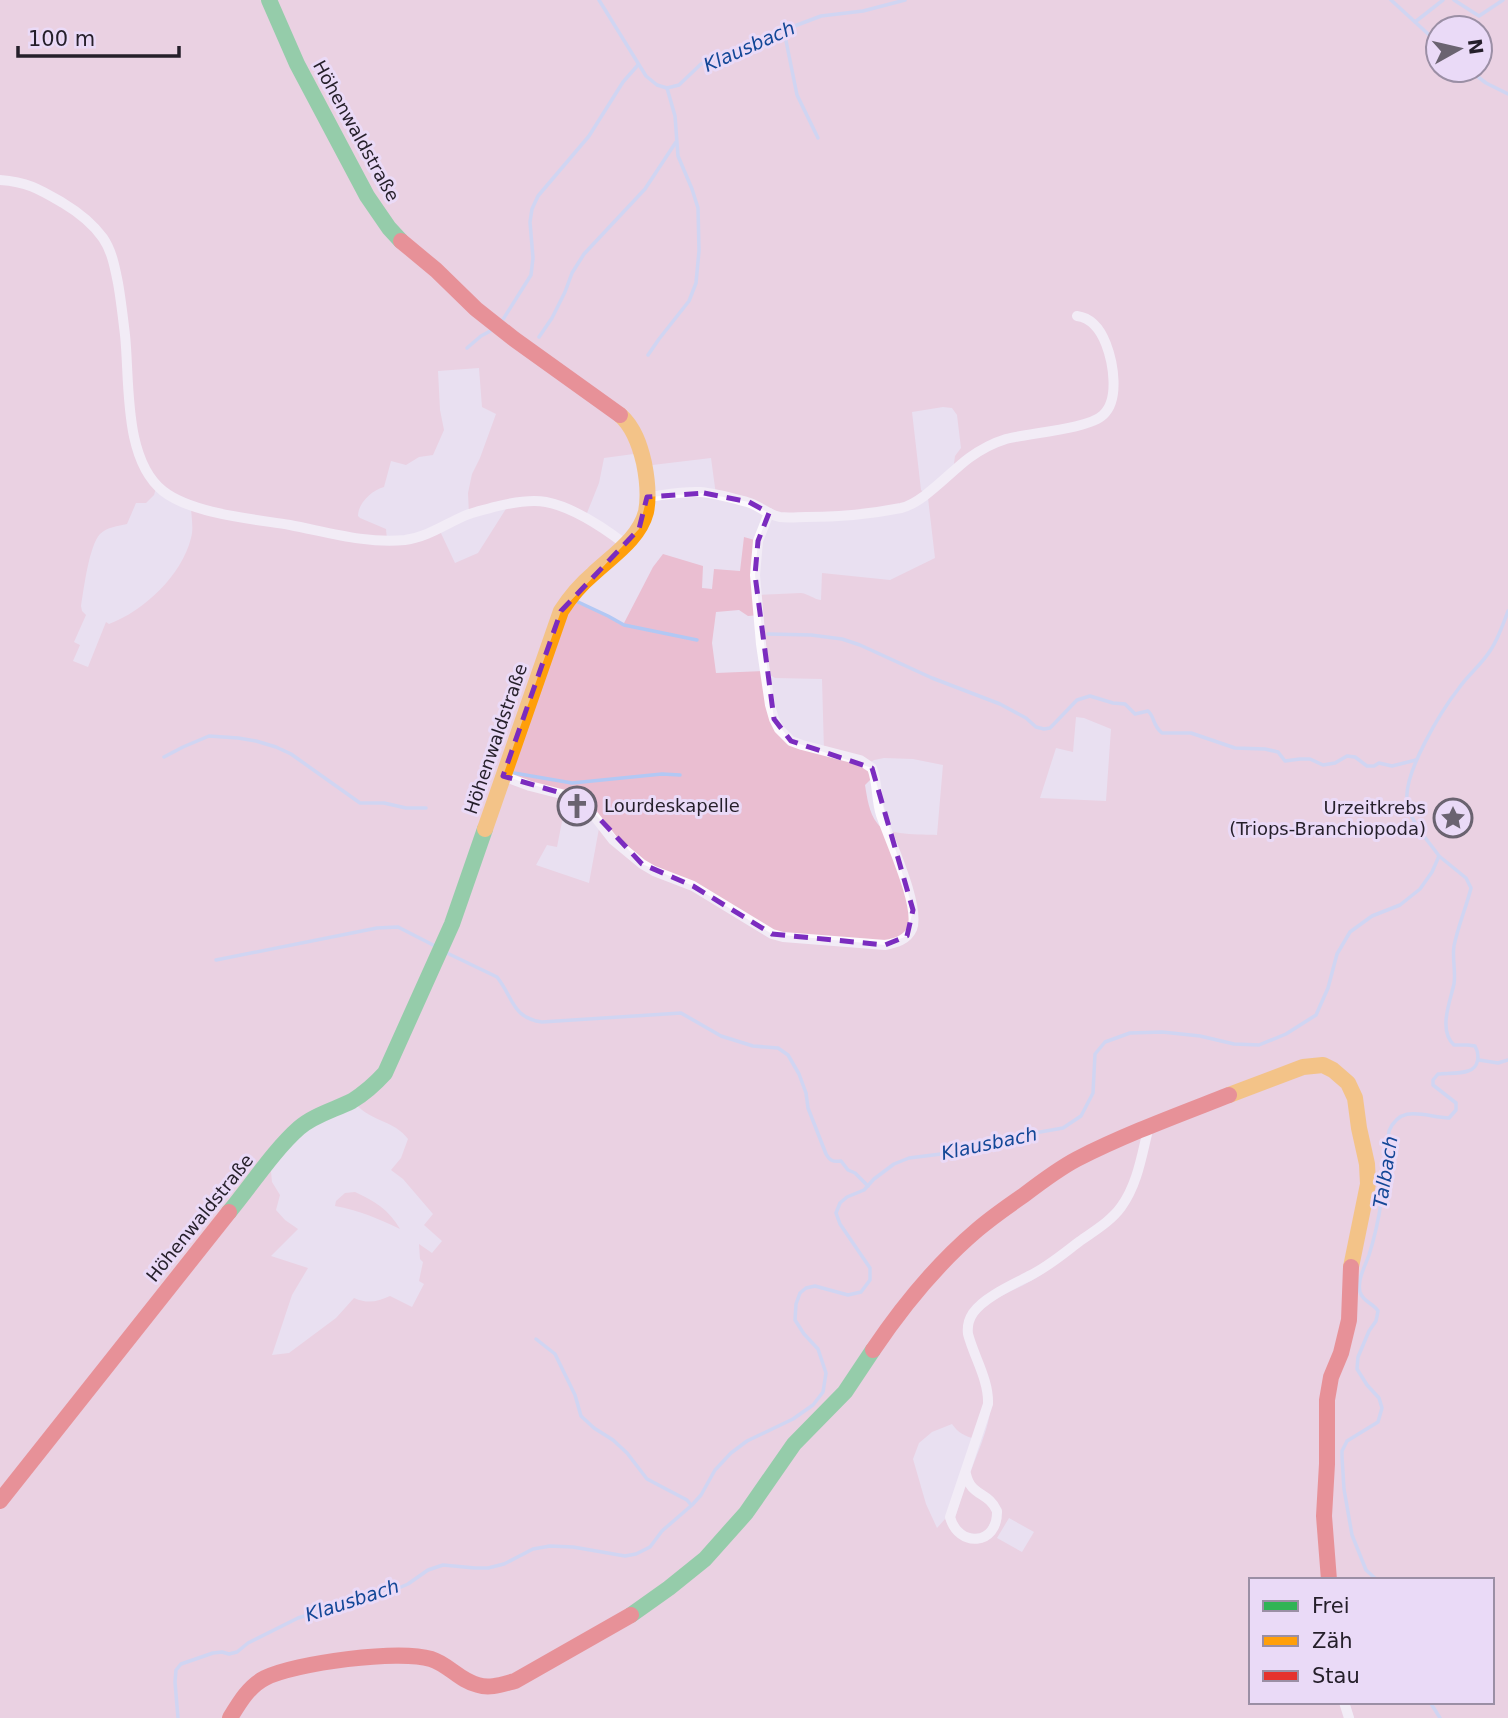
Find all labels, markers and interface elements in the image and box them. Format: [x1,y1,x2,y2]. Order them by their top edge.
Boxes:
scale bar [18,14,178,58]
north arrow [1424,14,1494,84]
water label: Klausbach [700,16,798,76]
text: 100 m [28,27,95,51]
text: N [1464,37,1488,56]
street label: Höhenwaldstraße [309,57,404,205]
street label: Höhenwaldstraße [460,661,531,817]
church icon: Lourdeskapelle [556,785,598,827]
place label: Lourdeskapelle [604,795,740,816]
place label: Urzeitkrebs (Triops-Branchiopoda) [1229,797,1426,839]
place icon: Urzeitkrebs (Triops-Branchiopoda) [1432,797,1474,839]
water label: Klausbach [939,1122,1039,1164]
water label: Talbach [1368,1134,1402,1210]
street label: Höhenwaldstraße [142,1150,257,1286]
water label: Klausbach [302,1574,402,1626]
legend [1249,1578,1494,1704]
text: Frei [1312,1594,1349,1618]
text: Zäh [1312,1629,1353,1653]
text: Stau [1312,1664,1360,1688]

